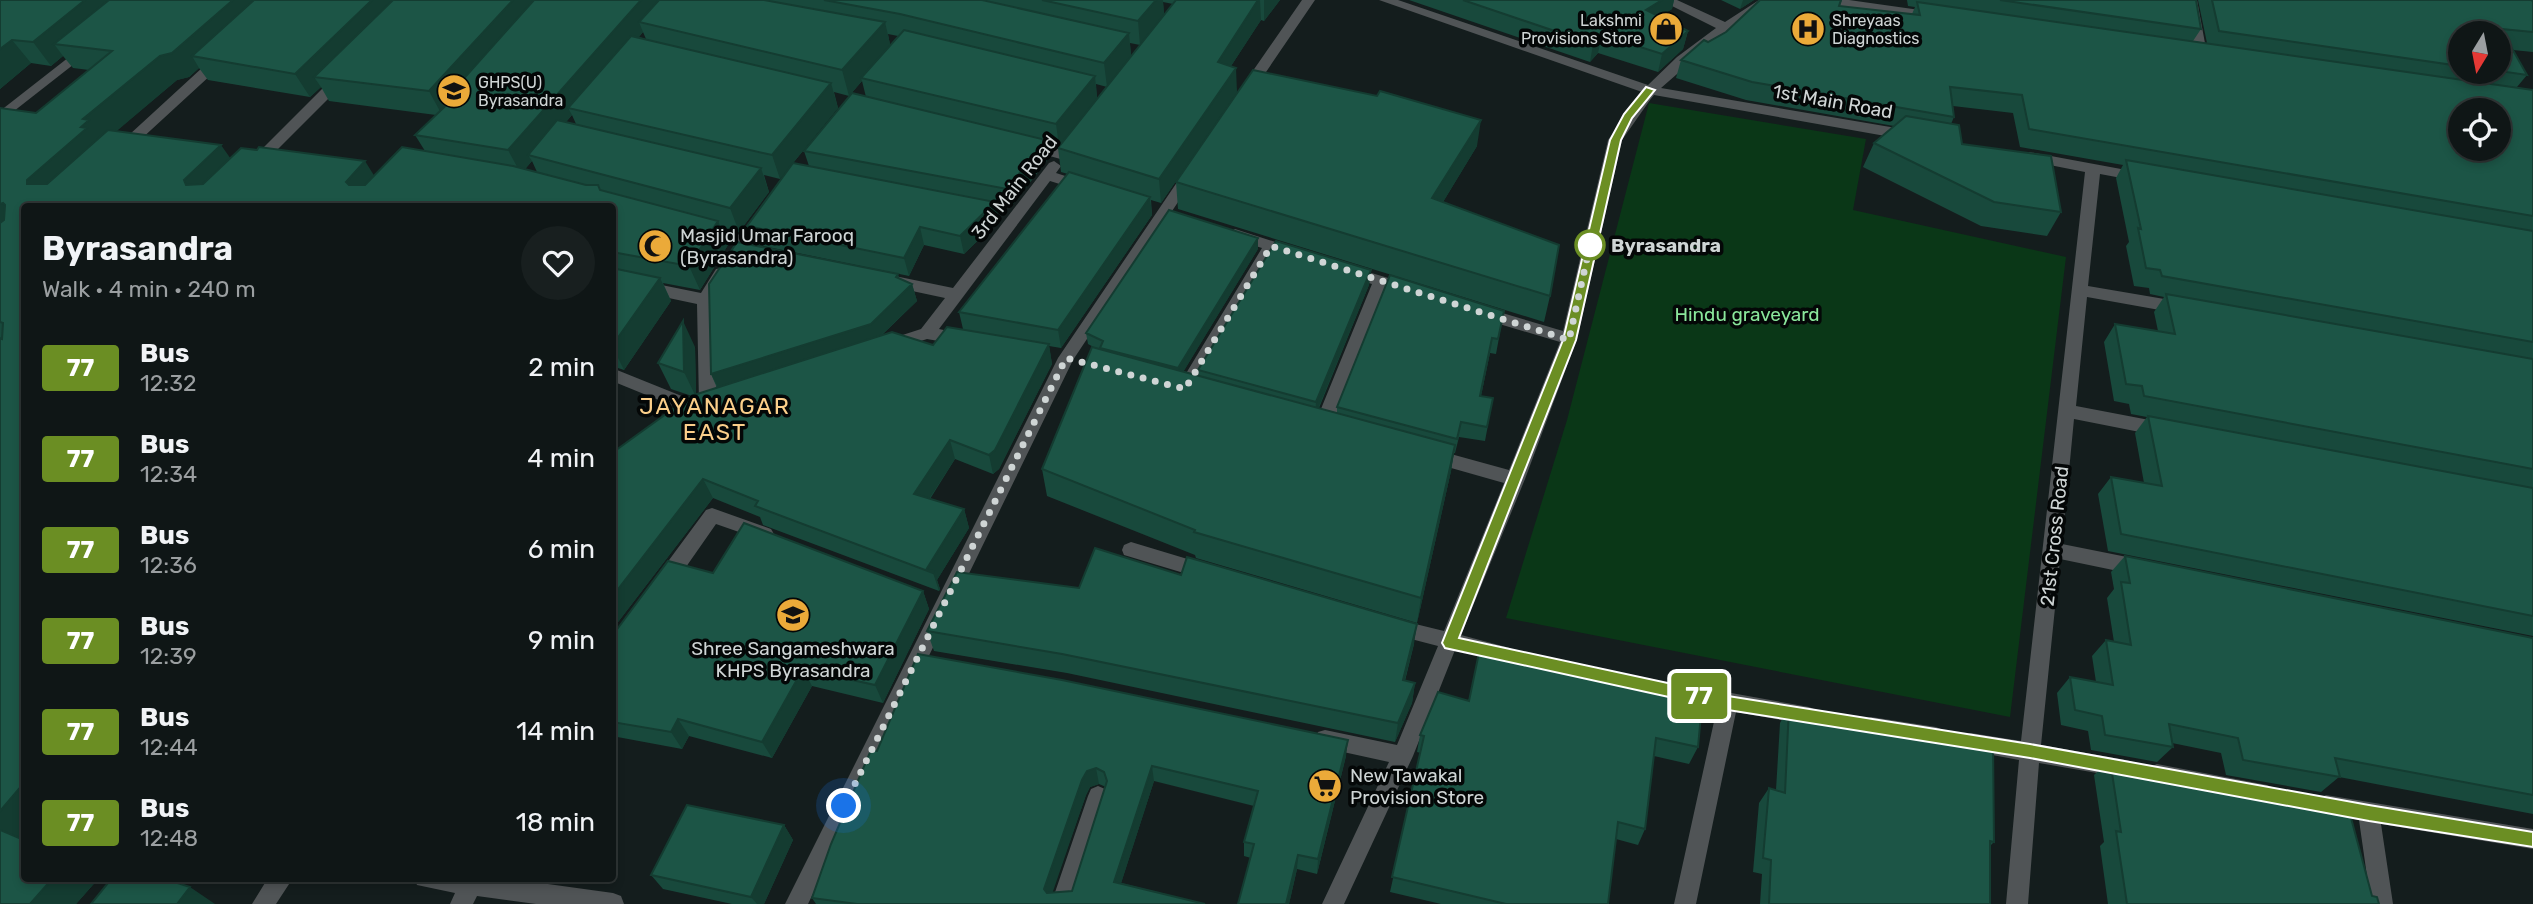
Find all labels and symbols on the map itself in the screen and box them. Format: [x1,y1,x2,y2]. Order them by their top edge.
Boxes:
shop icon: Lakshmi Provisions Store [1647,10,1685,48]
hospital icon: Shreyaas Diagnostics [1789,10,1827,48]
place label: Lakshmi Provisions Store [1521,11,1642,48]
place label: Shreyaas Diagnostics [1832,11,1919,48]
north arrow [2448,21,2511,84]
school or university icon: GHPS(U) Byrasandra [435,72,473,110]
place label: GHPS(U) Byrasandra [478,73,563,110]
street label: 1st Main Road [1771,80,1895,123]
street label: 3rd Main Road [967,131,1062,244]
place label: Masjid Umar Farooq (Byrasandra) [680,224,854,269]
mosque icon: Masjid Umar Farooq (Byrasandra) [636,227,674,265]
marker: Byrasandra [1575,230,1605,260]
place label: Byrasandra [1611,234,1721,257]
park label: Hindu graveyard [1674,303,1820,326]
district label: JAYANAGAR EAST [639,392,791,446]
street label: 21st Cross Road [2036,465,2073,607]
school or university icon: Shree Sangameshwara KHPS Byrasandra [774,596,812,634]
place label: Shree Sangameshwara KHPS Byrasandra [691,637,895,682]
line badge: 77 [1668,673,1730,719]
place label: New Tawakal Provision Store [1350,764,1484,809]
supermarket icon: New Tawakal Provision Store [1306,767,1344,805]
your location [826,788,861,823]

